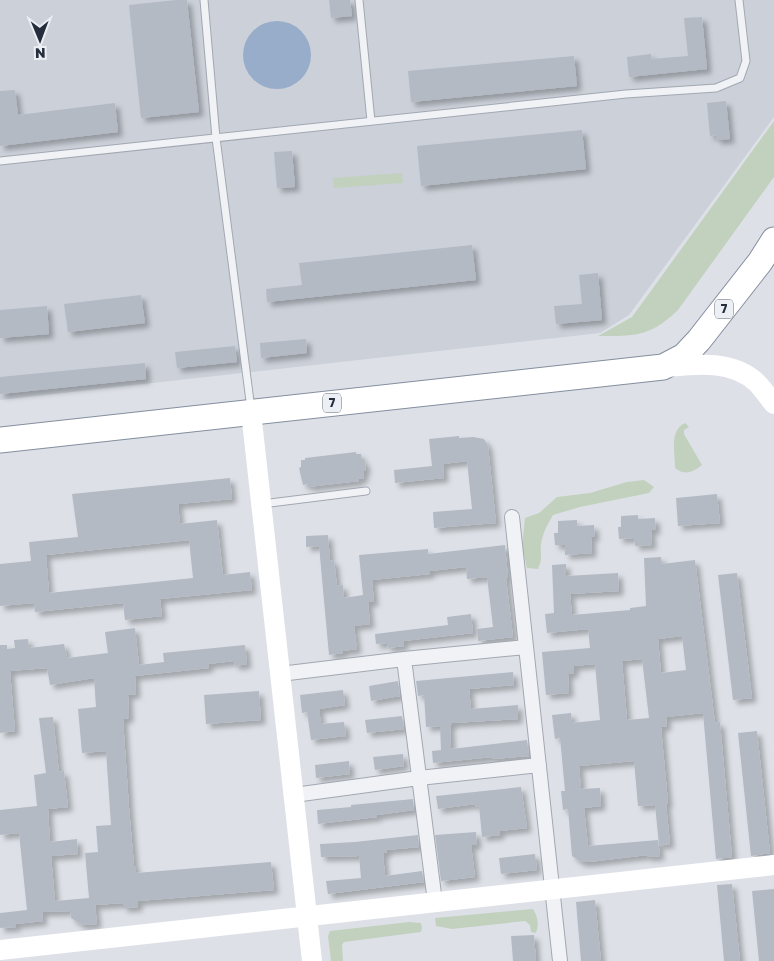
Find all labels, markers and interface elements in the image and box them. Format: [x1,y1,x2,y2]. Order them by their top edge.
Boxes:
north arrow [15,15,65,65]
text: N [35,45,46,62]
road number: 7 [715,300,733,318]
road number: 7 [323,393,341,412]

